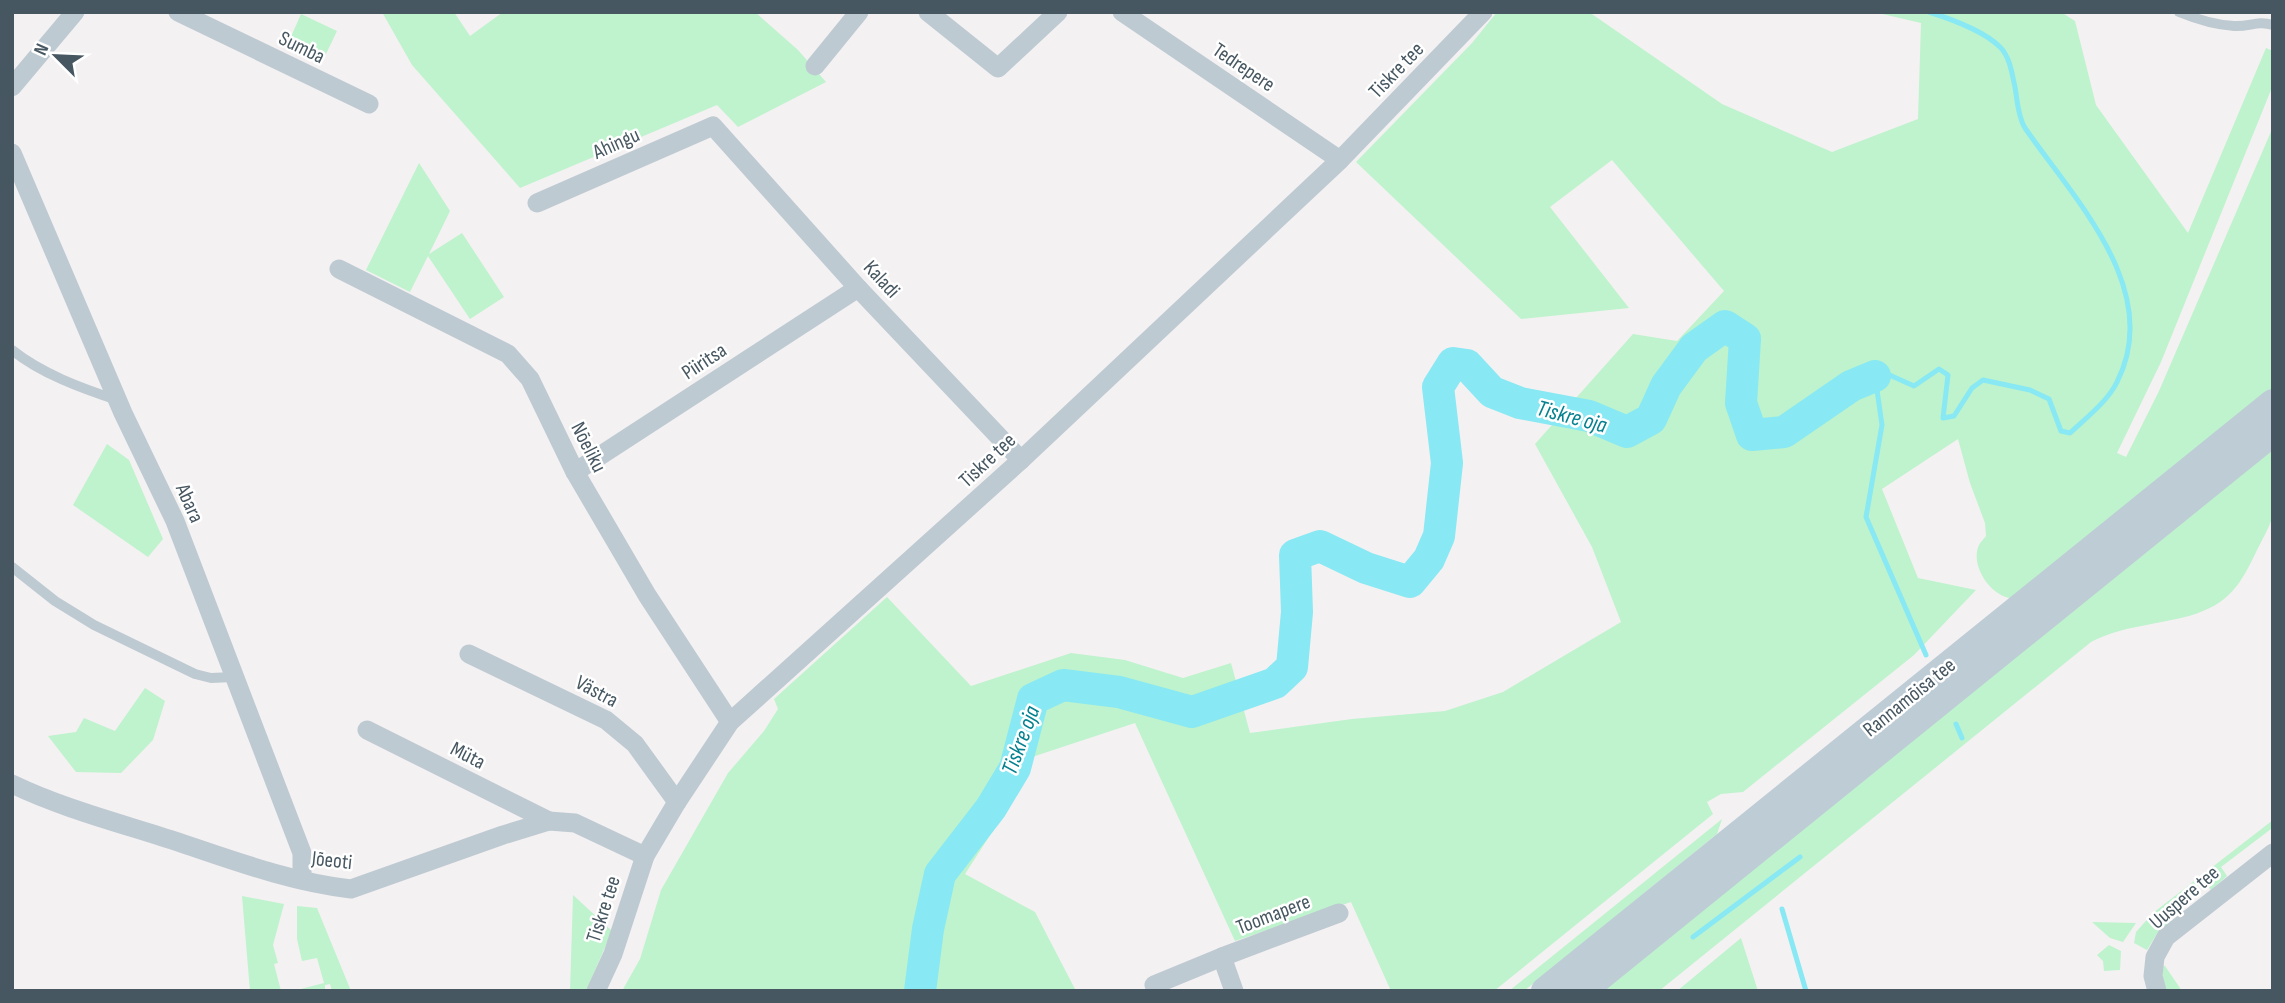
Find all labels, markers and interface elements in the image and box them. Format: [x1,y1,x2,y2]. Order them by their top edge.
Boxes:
north arrow [21,21,91,91]
street label: Sumba [275,26,329,69]
street label: Tiskre tee [1364,37,1429,104]
street label: Tedrepere [1208,38,1280,97]
text: N [29,40,54,59]
street label: Ahingu [588,122,643,165]
street label: Kaladi [858,255,905,303]
street label: Piiritsa [677,338,731,385]
water label: Tiskre oja [1534,394,1610,440]
street label: Nõeliku [565,418,612,476]
street label: Tiskre tee [954,428,1021,493]
street label: Abara [170,479,209,526]
street label: Rannamõisa tee [1858,653,1961,742]
street label: Västra [571,670,622,713]
water label: Tiskre oja [996,701,1047,779]
street label: Müta [446,736,489,775]
street label: Jõeoti [310,846,353,875]
street label: Uuspere tee [2144,860,2224,934]
street label: Tiskre tee [581,873,626,946]
street label: Toomapere [1233,889,1314,940]

